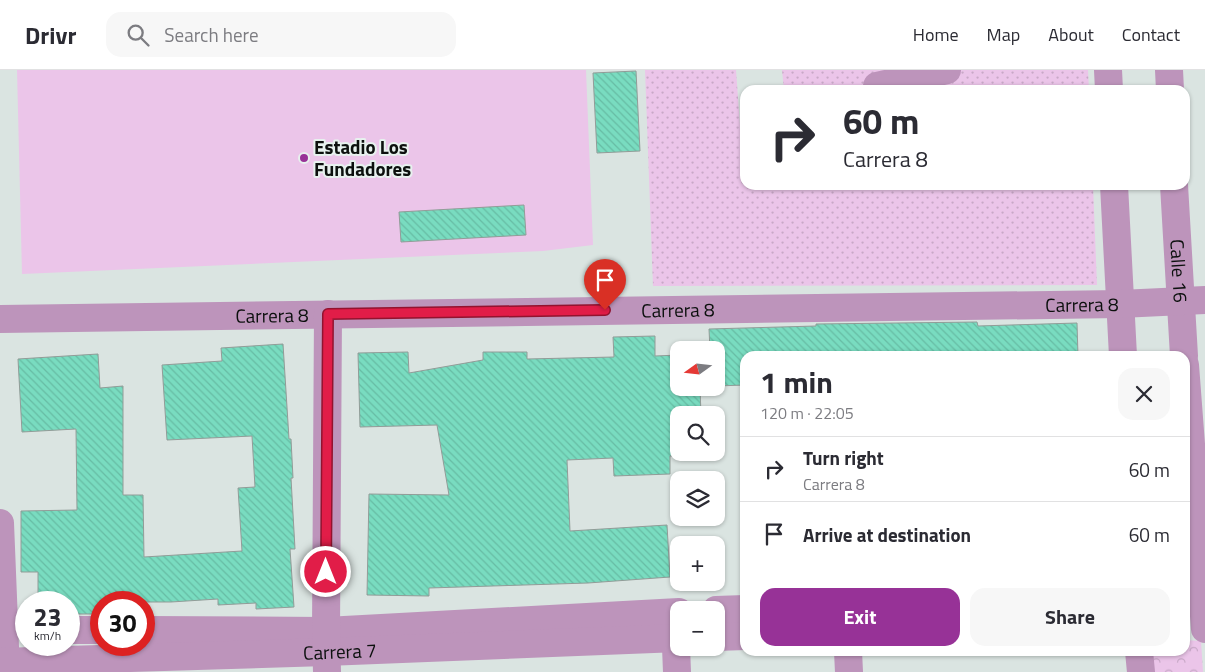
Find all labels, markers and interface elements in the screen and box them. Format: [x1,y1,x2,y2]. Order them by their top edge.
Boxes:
search box [106,12,456,57]
text: Drivr [25,17,76,53]
text: Search here [164,20,259,49]
icon: search [124,21,152,49]
text: Home [913,21,959,48]
text: Map [987,21,1020,48]
text: About [1048,21,1094,48]
text: Contact [1122,21,1180,48]
text: 60 m [843,94,919,148]
icon: right [760,105,825,170]
place label: Estadio Los Fundadores [314,132,411,183]
text: Carrera 8 [843,142,928,176]
marker: Estadio Los Fundadores [298,152,310,164]
street label: Calle 16 [1163,238,1196,303]
pin [584,259,626,310]
icon: arrive [591,266,619,294]
street label: Carrera 8 [1045,289,1119,319]
street label: Carrera 8 [641,294,715,324]
street label: Carrera 8 [235,300,309,330]
north arrow [670,341,725,396]
map controls [670,341,725,656]
text: 1 min [760,359,833,405]
button: close [1118,368,1170,420]
text: 120 m · 22:05 [760,401,854,425]
button: search [670,406,725,461]
text: Turn right [803,443,884,472]
icon: right [760,455,788,483]
text: 60 m [1129,455,1170,484]
button: layers [670,471,725,526]
text: Carrera 8 [803,472,865,496]
icon: arrive [760,520,788,548]
text: Arrive at destination [803,520,971,549]
text: 60 m [1129,520,1170,549]
button: + [670,536,725,591]
position arrow [299,545,351,597]
button: Exit [760,588,960,646]
button: Share [970,588,1170,646]
speed limit sign: 30 [90,591,155,656]
text: 23 [33,598,62,636]
button: − [670,601,725,656]
text: km/h [34,626,61,645]
street label: Carrera 7 [303,635,377,667]

